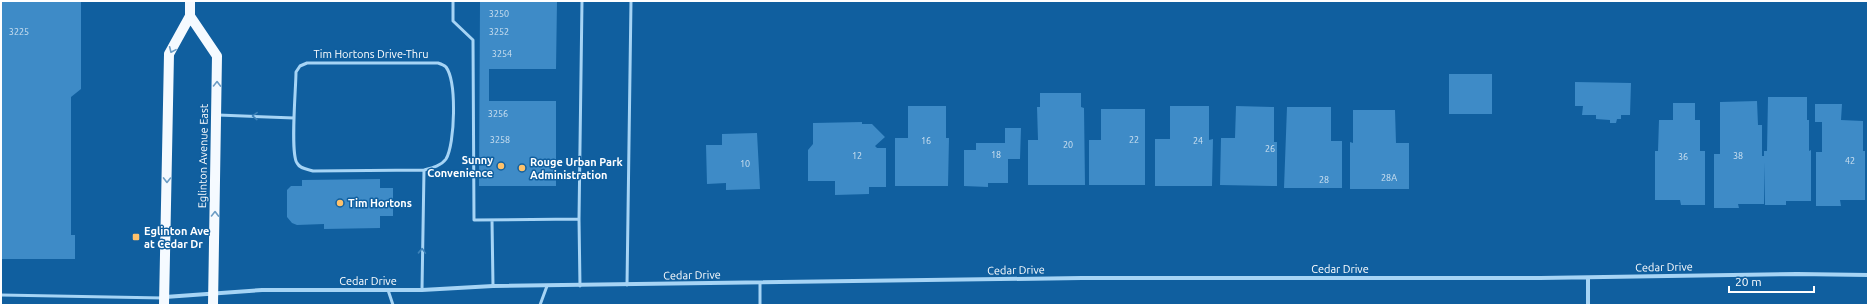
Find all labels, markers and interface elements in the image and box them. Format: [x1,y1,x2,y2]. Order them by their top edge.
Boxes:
house number: 3250 [489,9,509,19]
house number: 3225 [9,27,29,37]
house number: 3252 [489,27,509,37]
one-way arrow [168,47,176,54]
street label: Tim Hortons Drive-Thru [313,48,429,60]
house number: 3254 [492,49,512,59]
one-way arrow [213,81,221,87]
street label: Eglinton Avenue East [196,103,210,208]
house number: 3256 [488,109,508,119]
one-way arrow [252,112,258,120]
house number: 3258 [490,135,510,145]
house number: 22 [1129,135,1139,145]
house number: 16 [921,136,931,146]
house number: 24 [1193,136,1203,146]
house number: 20 [1063,140,1073,150]
house number: 26 [1265,144,1275,154]
house number: 18 [991,150,1001,160]
house number: 12 [852,151,862,161]
house number: 38 [1733,151,1743,161]
house number: 36 [1678,152,1688,162]
place label: Sunny Convenience [427,154,493,179]
place label: Rouge Urban Park Administration [530,156,624,181]
house number: 42 [1845,156,1855,166]
house number: 10 [740,159,750,169]
marker: Sunny Convenience [496,161,506,171]
marker: Rouge Urban Park Administration [517,163,527,173]
house number: 28A [1381,173,1397,183]
house number: 28 [1319,175,1329,185]
one-way arrow [163,177,171,183]
place label: Tim Hortons [348,197,412,209]
marker: Tim Hortons [335,198,345,208]
one-way arrow [210,211,219,217]
place label: Eglinton Ave at Cedar Dr [144,225,209,250]
marker: Eglinton Ave at Cedar Dr [131,232,141,242]
one-way arrow [418,248,427,254]
street label: Cedar Drive [1635,260,1693,274]
street label: Cedar Drive [987,263,1045,277]
street label: Cedar Drive [1311,263,1369,275]
street label: Cedar Drive [663,268,721,282]
scale bar [1729,268,1814,294]
street label: Cedar Drive [339,275,397,287]
text: 20 m [1735,275,1762,288]

